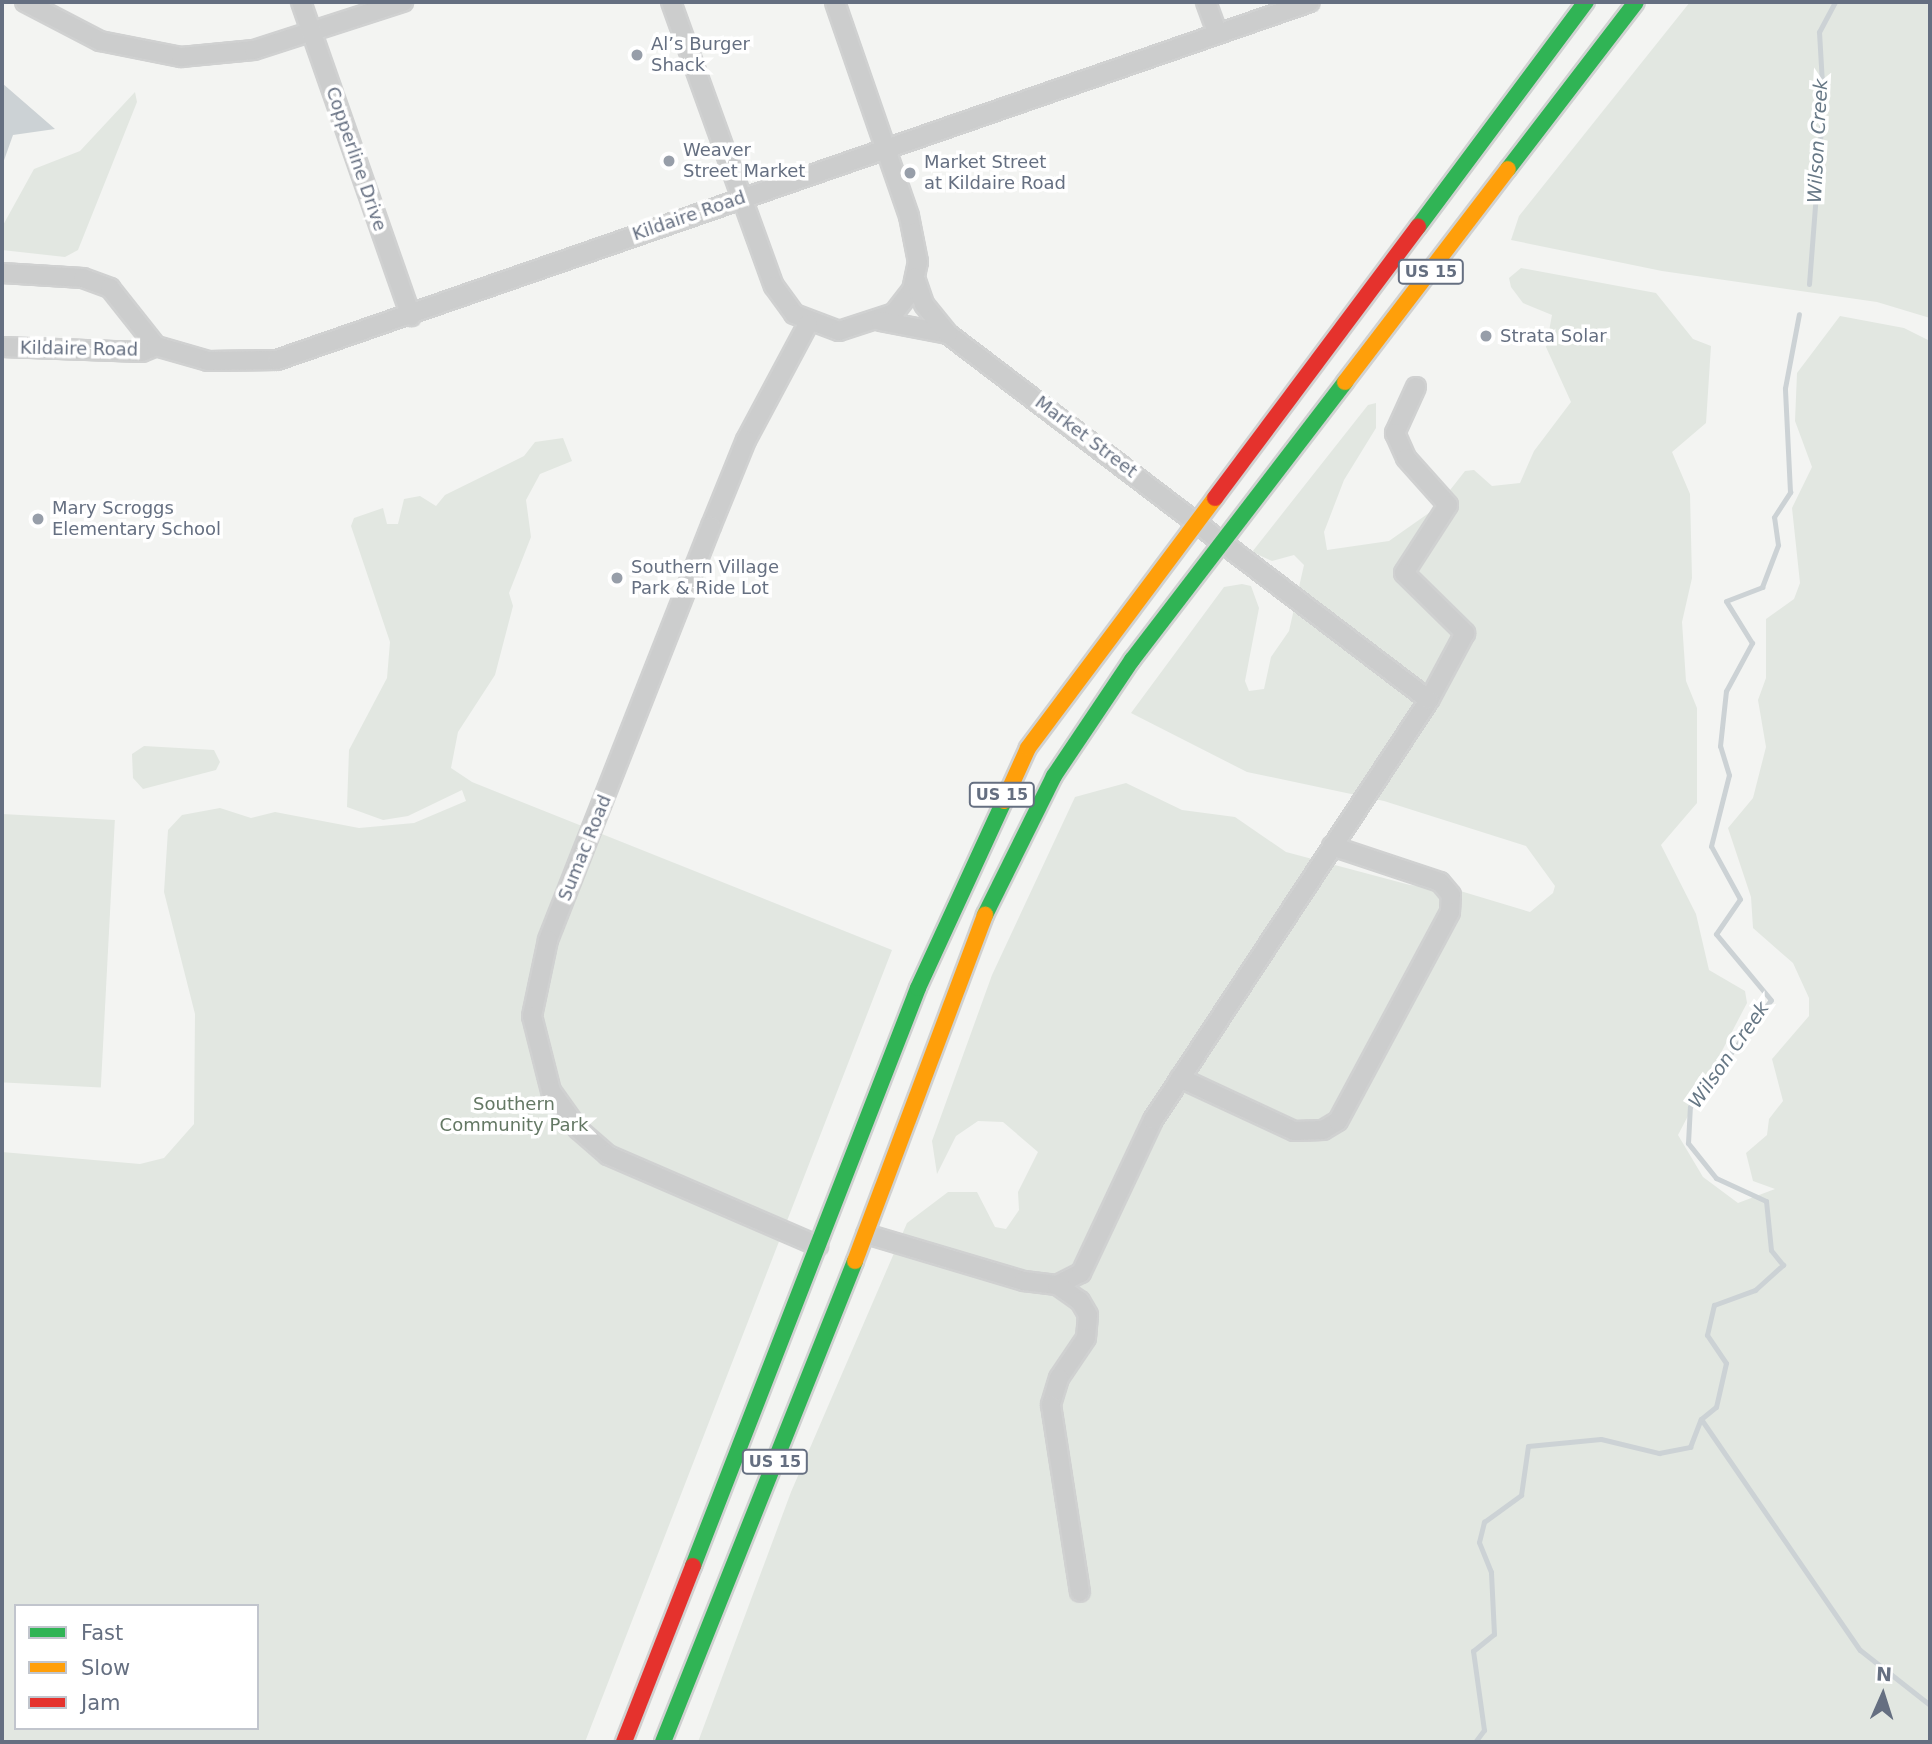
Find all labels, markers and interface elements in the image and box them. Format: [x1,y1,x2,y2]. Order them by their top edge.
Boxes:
place label: Al’s Burger Shack [651,34,750,76]
marker: Al’s Burger Shack [629,47,645,63]
water label: Wilson Creek [1803,78,1833,204]
street label: Copperline Drive [321,84,391,234]
place label: Weaver Street Market [683,140,805,182]
place label: Market Street at Kildaire Road [924,152,1066,194]
marker: Weaver Street Market [661,153,677,169]
marker: Market Street at Kildaire Road [902,165,918,181]
street label: Kildaire Road [630,187,748,245]
road number: US 15 [1398,260,1464,284]
place label: Strata Solar [1500,325,1607,347]
marker: Strata Solar [1478,328,1494,344]
street label: Kildaire Road [20,337,138,361]
street label: Market Street [1031,392,1141,482]
place label: Mary Scroggs Elementary School [52,498,221,540]
marker: Mary Scroggs Elementary School [30,511,46,527]
place label: Southern Village Park & Ride Lot [631,557,779,600]
marker: Southern Village Park & Ride Lot [609,570,625,586]
road number: US 15 [969,782,1035,808]
street label: Sumac Road [554,792,616,904]
water label: Wilson Creek [1684,998,1774,1112]
park label: Southern Community Park [440,1094,588,1136]
road number: US 15 [742,1450,808,1474]
legend [14,1604,259,1730]
text: Fast [81,1621,123,1645]
text: Slow [81,1656,130,1680]
north arrow [1848,1660,1918,1730]
text: N [1876,1663,1893,1685]
text: Jam [81,1691,121,1715]

